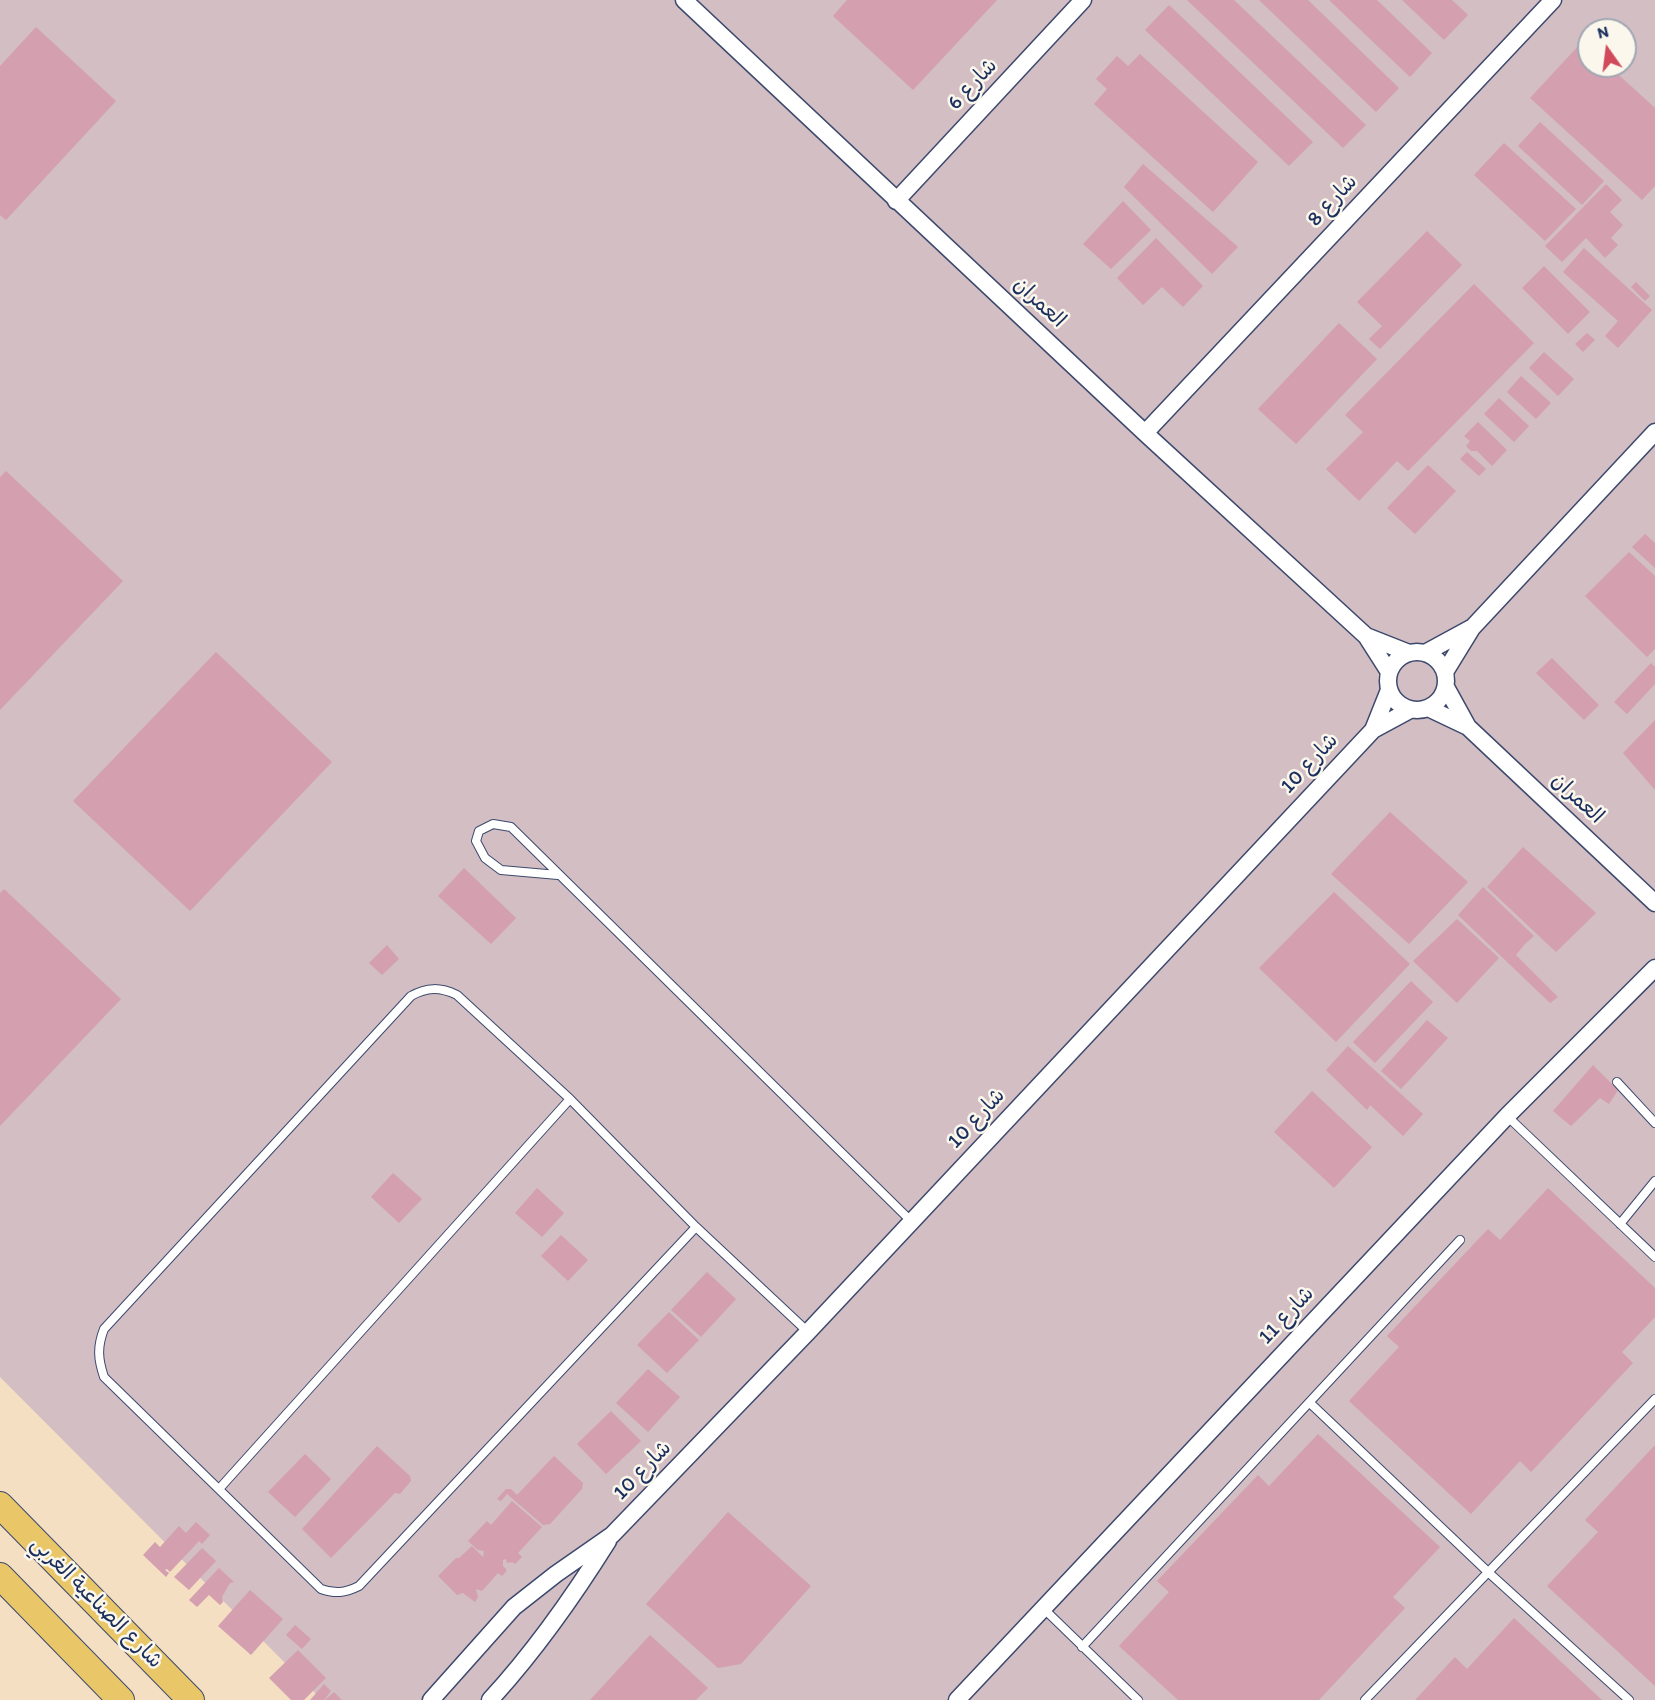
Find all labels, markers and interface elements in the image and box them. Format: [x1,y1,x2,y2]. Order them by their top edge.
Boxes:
north arrow [1577,18,1637,78]
text: N [1595,21,1611,43]
street label: شارع 6 [943,54,1003,116]
street label: شارع 8 [1303,170,1363,232]
street label: العمران [1008,272,1070,334]
street label: شارع 10 [1276,729,1344,799]
street label: العمران [1546,768,1608,830]
street label: شارع 10 [943,1084,1011,1154]
street label: شارع 11 [1254,1282,1320,1350]
street label: شارع 10 [609,1436,677,1506]
street label: شارع الصناعية الغربي [25,1532,167,1674]

